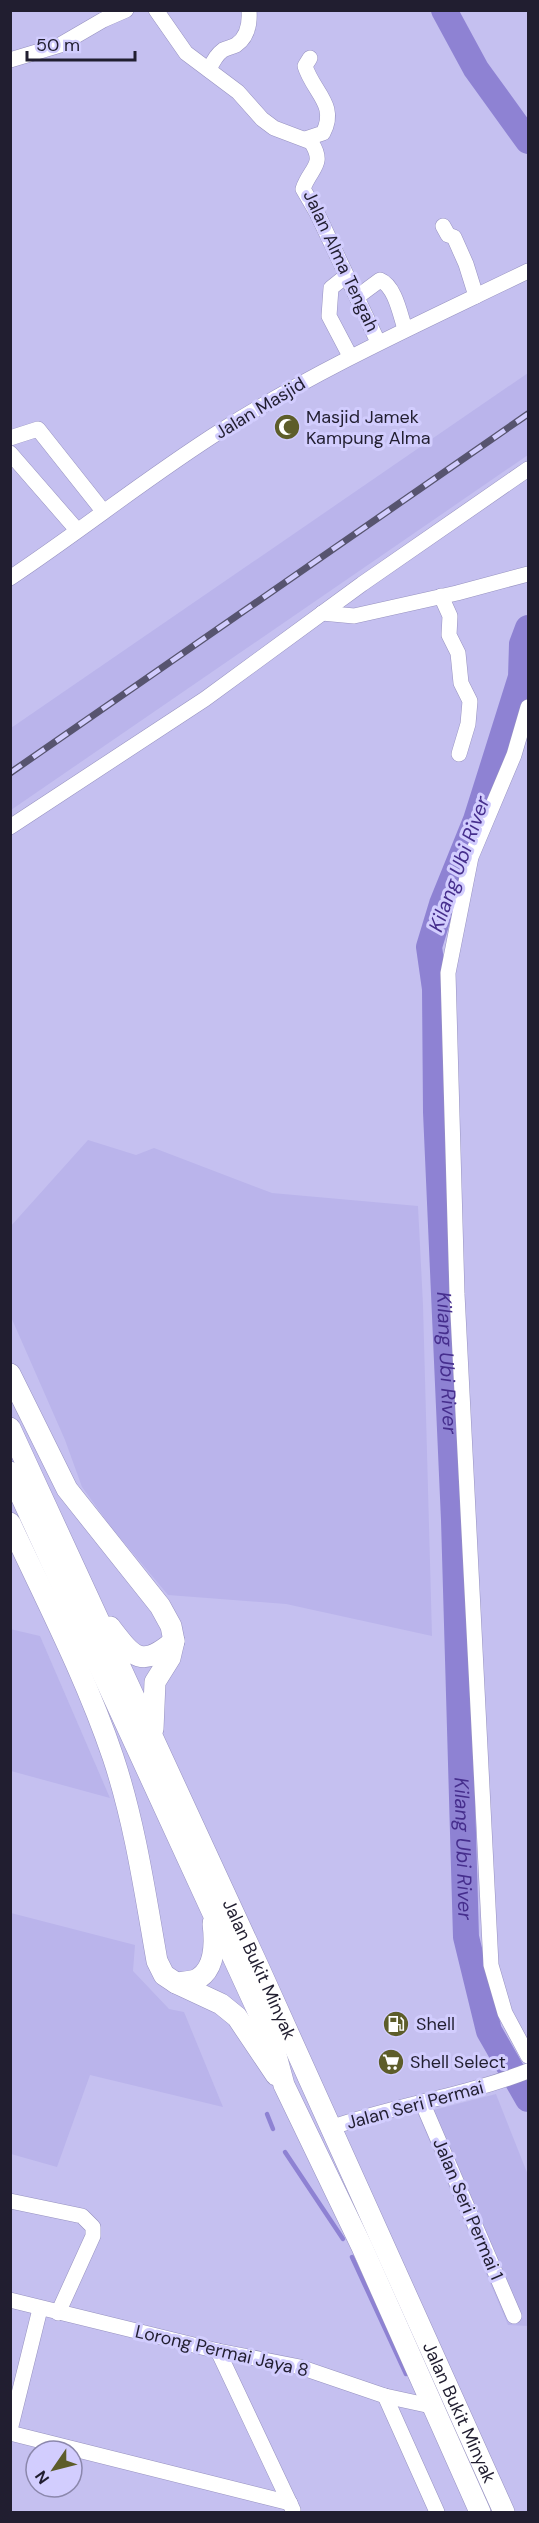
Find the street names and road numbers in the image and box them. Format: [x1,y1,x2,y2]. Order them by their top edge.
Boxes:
street label: Jalan Alma Tengah [298,186,384,336]
street label: Jalan Masjid [210,372,310,444]
street label: Jalan Bukit Minyak [217,1895,302,2044]
street label: Jalan Seri Permai [344,2075,486,2135]
street label: Jalan Seri Permai 1 [427,2135,509,2283]
street label: Lorong Permai Jaya 8 [133,2319,311,2383]
street label: Jalan Bukit Minyak [417,2338,501,2487]

